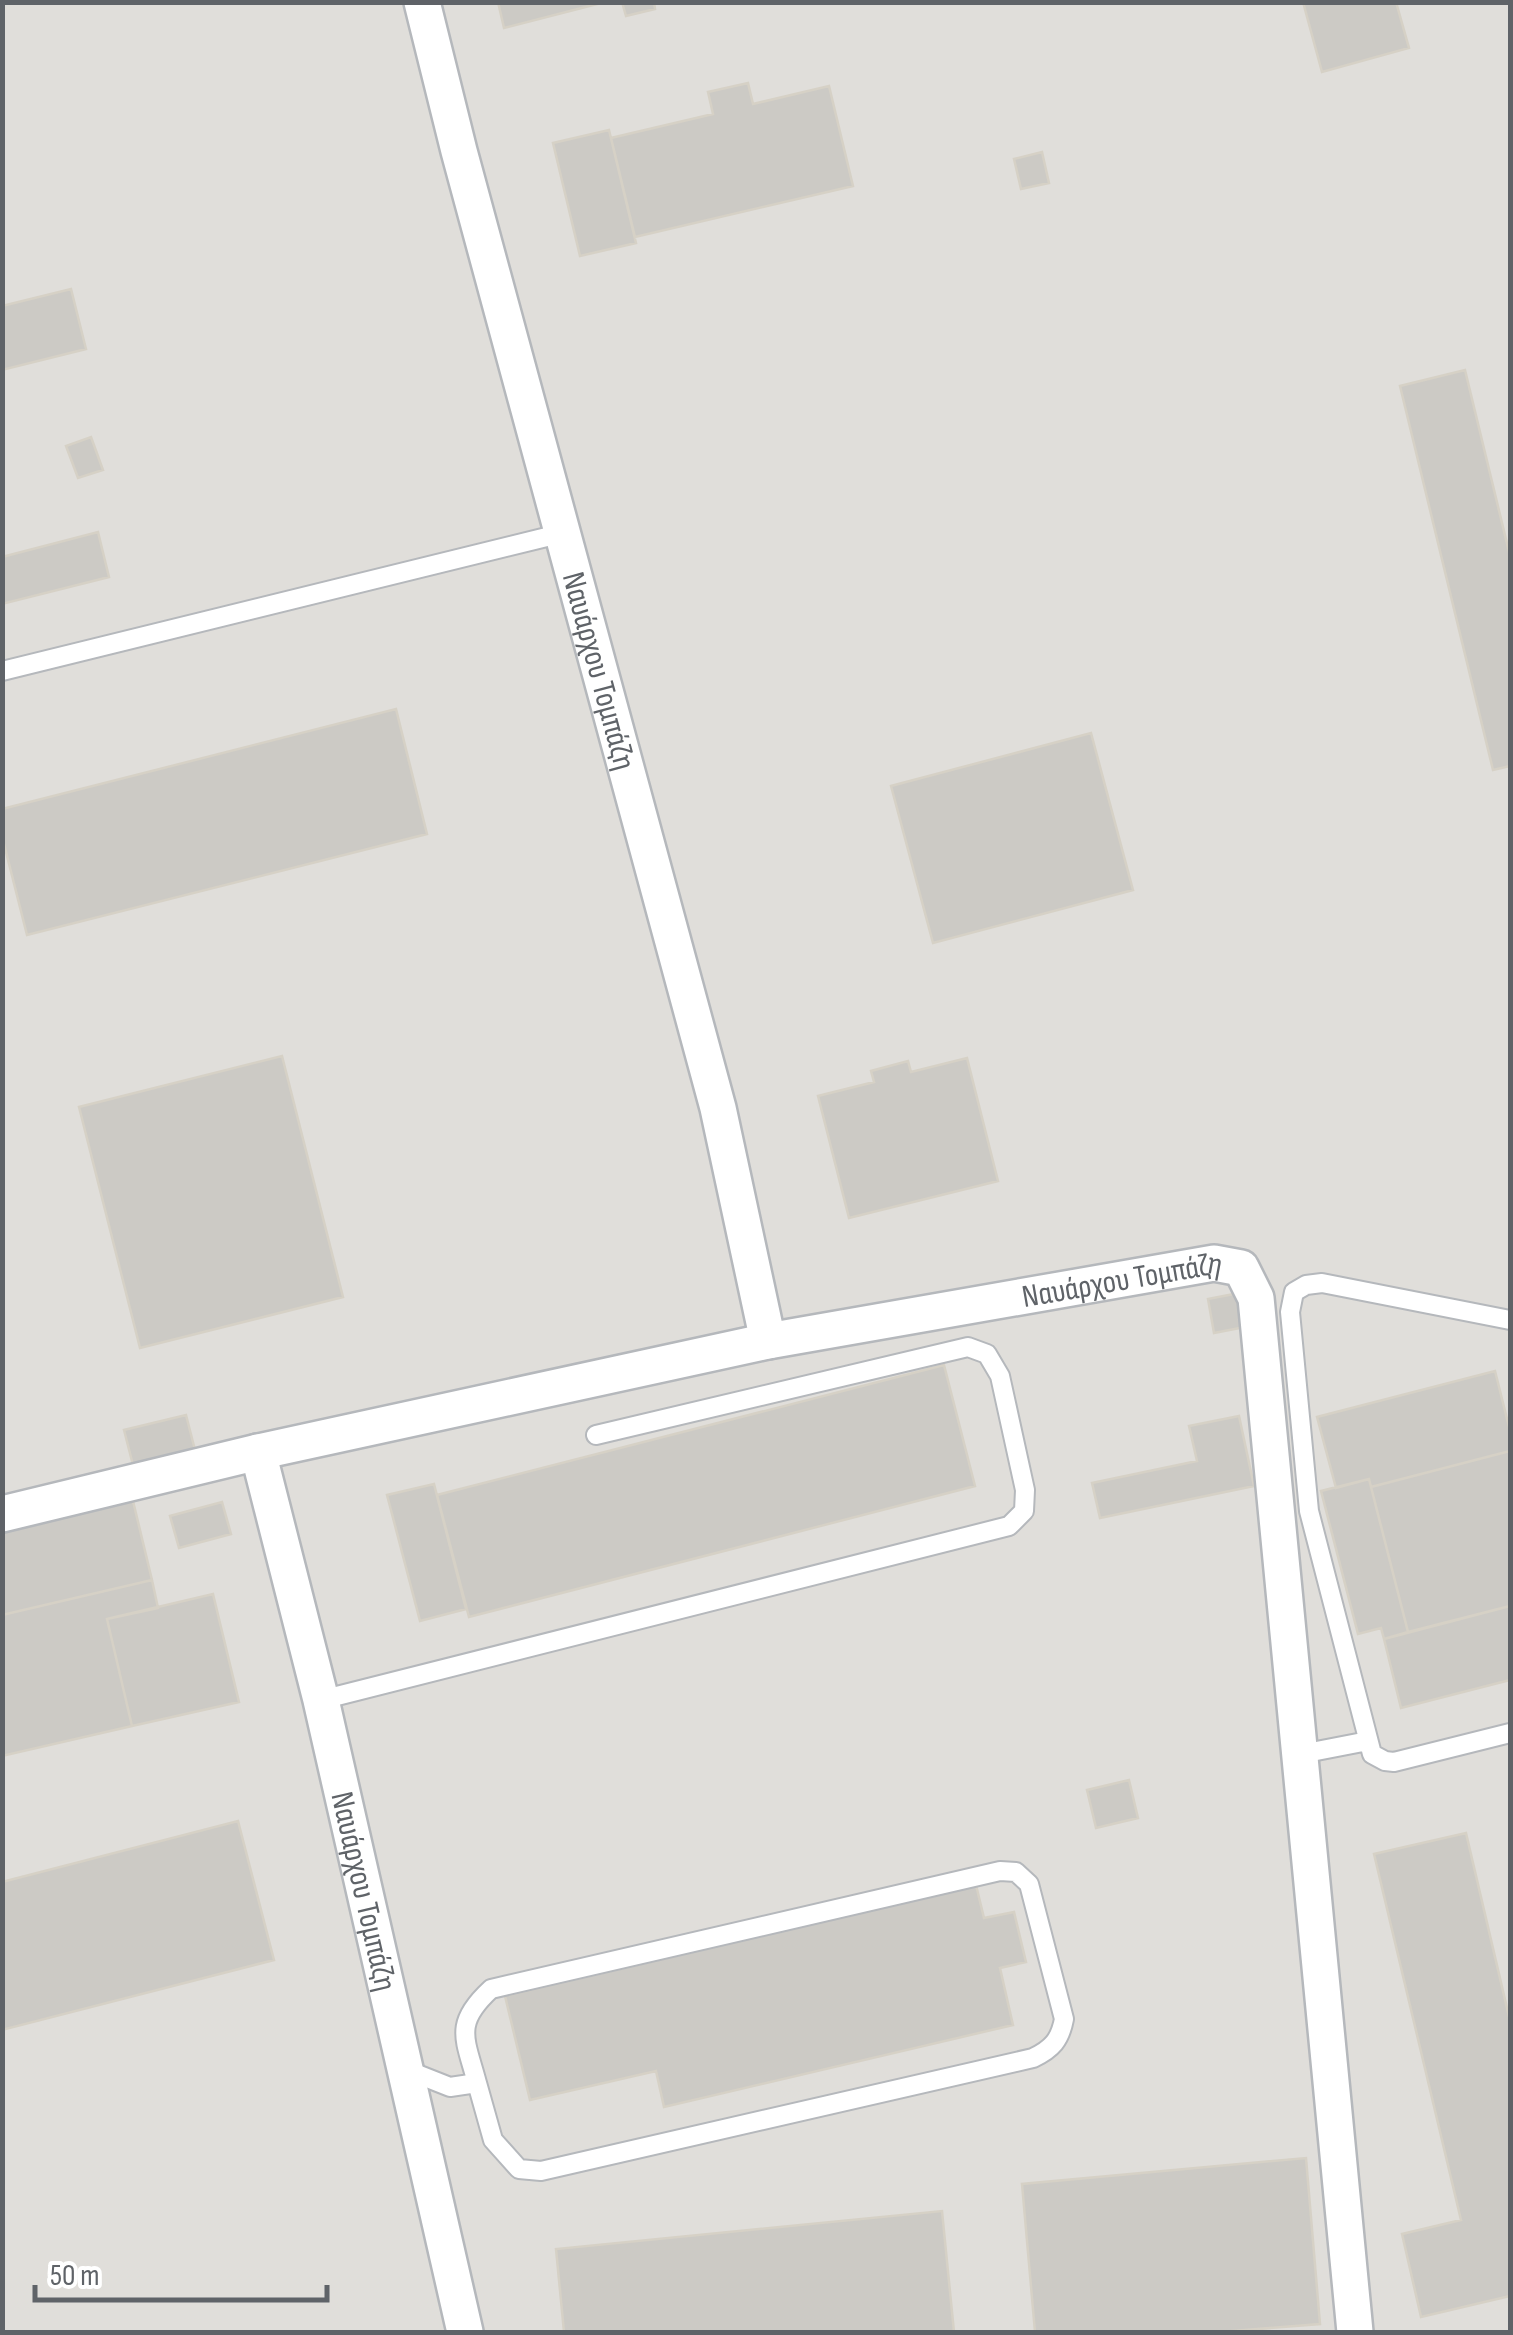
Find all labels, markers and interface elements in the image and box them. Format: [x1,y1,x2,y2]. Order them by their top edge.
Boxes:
street label: Ναυάρχου Τομπάζη [553,568,644,774]
street label: Ναυάρχου Τομπάζη [1019,1244,1226,1317]
street label: Ναυάρχου Τομπάζη [322,1788,405,1995]
scale bar [35,2240,328,2302]
text: 50 m [50,2258,99,2294]

